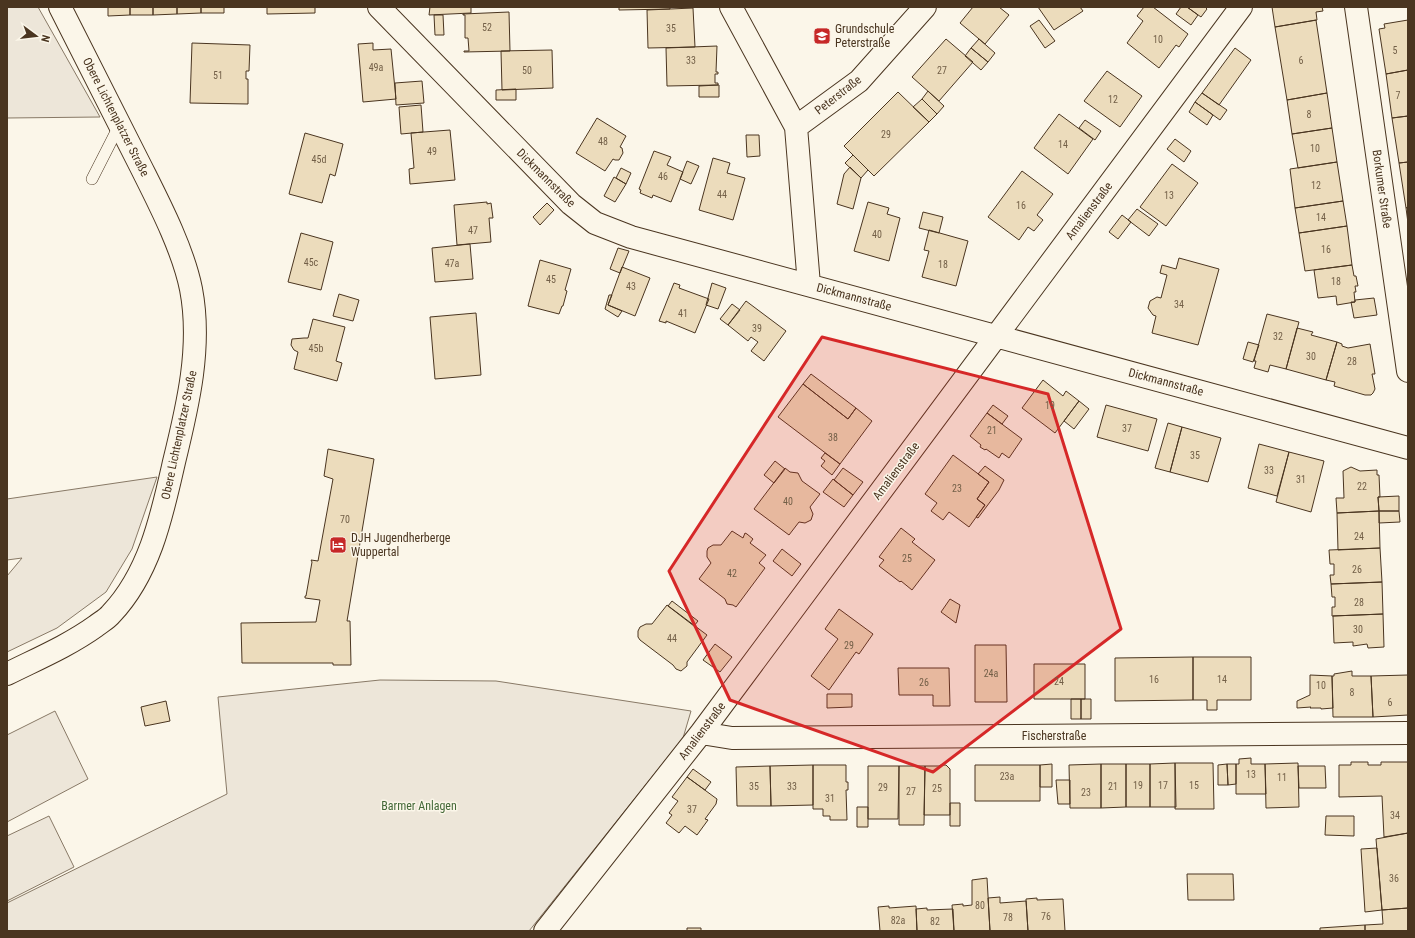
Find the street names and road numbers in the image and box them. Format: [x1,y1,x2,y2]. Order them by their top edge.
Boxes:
street label: Obere Lichtenplatzer Straße [80,55,152,179]
street label: Peterstraße [812,72,864,117]
street label: Dickmannstraße [514,146,578,210]
street label: Borkumer Straße [1370,149,1395,230]
street label: Amalienstraße [1063,179,1115,243]
street label: Dickmannstraße [815,280,893,314]
street label: Dickmannstraße [1127,365,1205,399]
street label: Obere Lichtenplatzer Straße [158,369,200,501]
street label: Amalienstraße [870,439,922,503]
street label: Amalienstraße [676,699,728,763]
street label: Fischerstraße [1022,729,1087,743]

